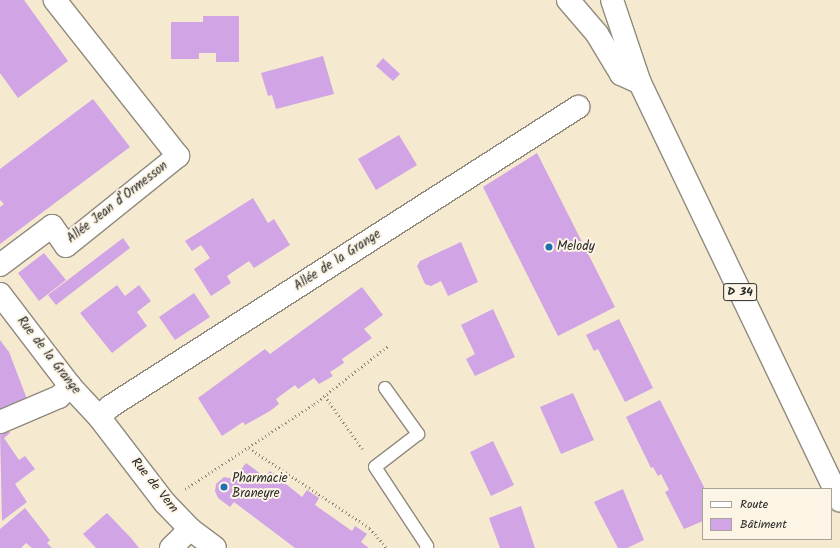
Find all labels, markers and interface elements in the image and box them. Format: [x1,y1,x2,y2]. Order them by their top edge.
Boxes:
street label: Allée Jean d’Ormesson [64,159,172,247]
street label: Allée de la Grange [292,227,384,295]
place label: Melody [557,239,595,255]
marker: Melody [544,242,554,252]
road number: D 34 [723,282,757,302]
street label: Rue de la Grange [13,314,83,398]
street label: Rue de Vern [127,455,181,517]
place label: Pharmacie Braneyre [232,472,288,503]
marker: Pharmacie Braneyre [219,482,229,492]
legend [702,488,832,540]
text: Route [740,495,768,514]
text: Bâtiment [740,515,787,534]

